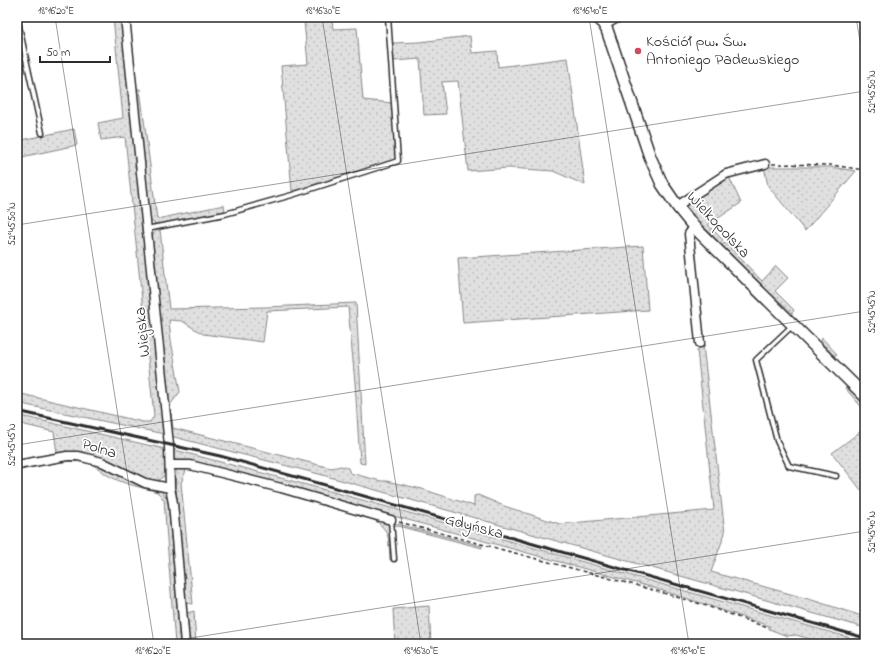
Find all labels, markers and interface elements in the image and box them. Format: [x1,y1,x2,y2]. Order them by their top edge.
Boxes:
text: 18°16'20"E [38,4,74,19]
text: 18°16'30"E [305,4,341,19]
text: 18°16'40"E [572,4,608,19]
place label: Kościół pw. Św. Antoniego Padewskiego [646,30,799,72]
scale bar [40,38,110,64]
text: 50 m [46,44,70,62]
marker: Kościół pw. Św. Antoniego Padewskiego [633,46,643,56]
text: 52°45'50"N [865,70,880,114]
street label: Wielkopolska [680,186,756,264]
text: 52°45'50"N [5,202,20,246]
text: 52°45'45"N [865,290,880,334]
street label: Wiejska [128,306,158,358]
text: 52°45'45"N [5,423,20,467]
street label: Polna [79,432,119,466]
street label: Gdyńska [442,508,506,546]
text: 52°45'40"N [865,511,880,553]
text: 18°16'20"E [135,644,171,659]
text: 18°16'30"E [403,644,439,659]
text: 18°16'40"E [670,644,706,659]

